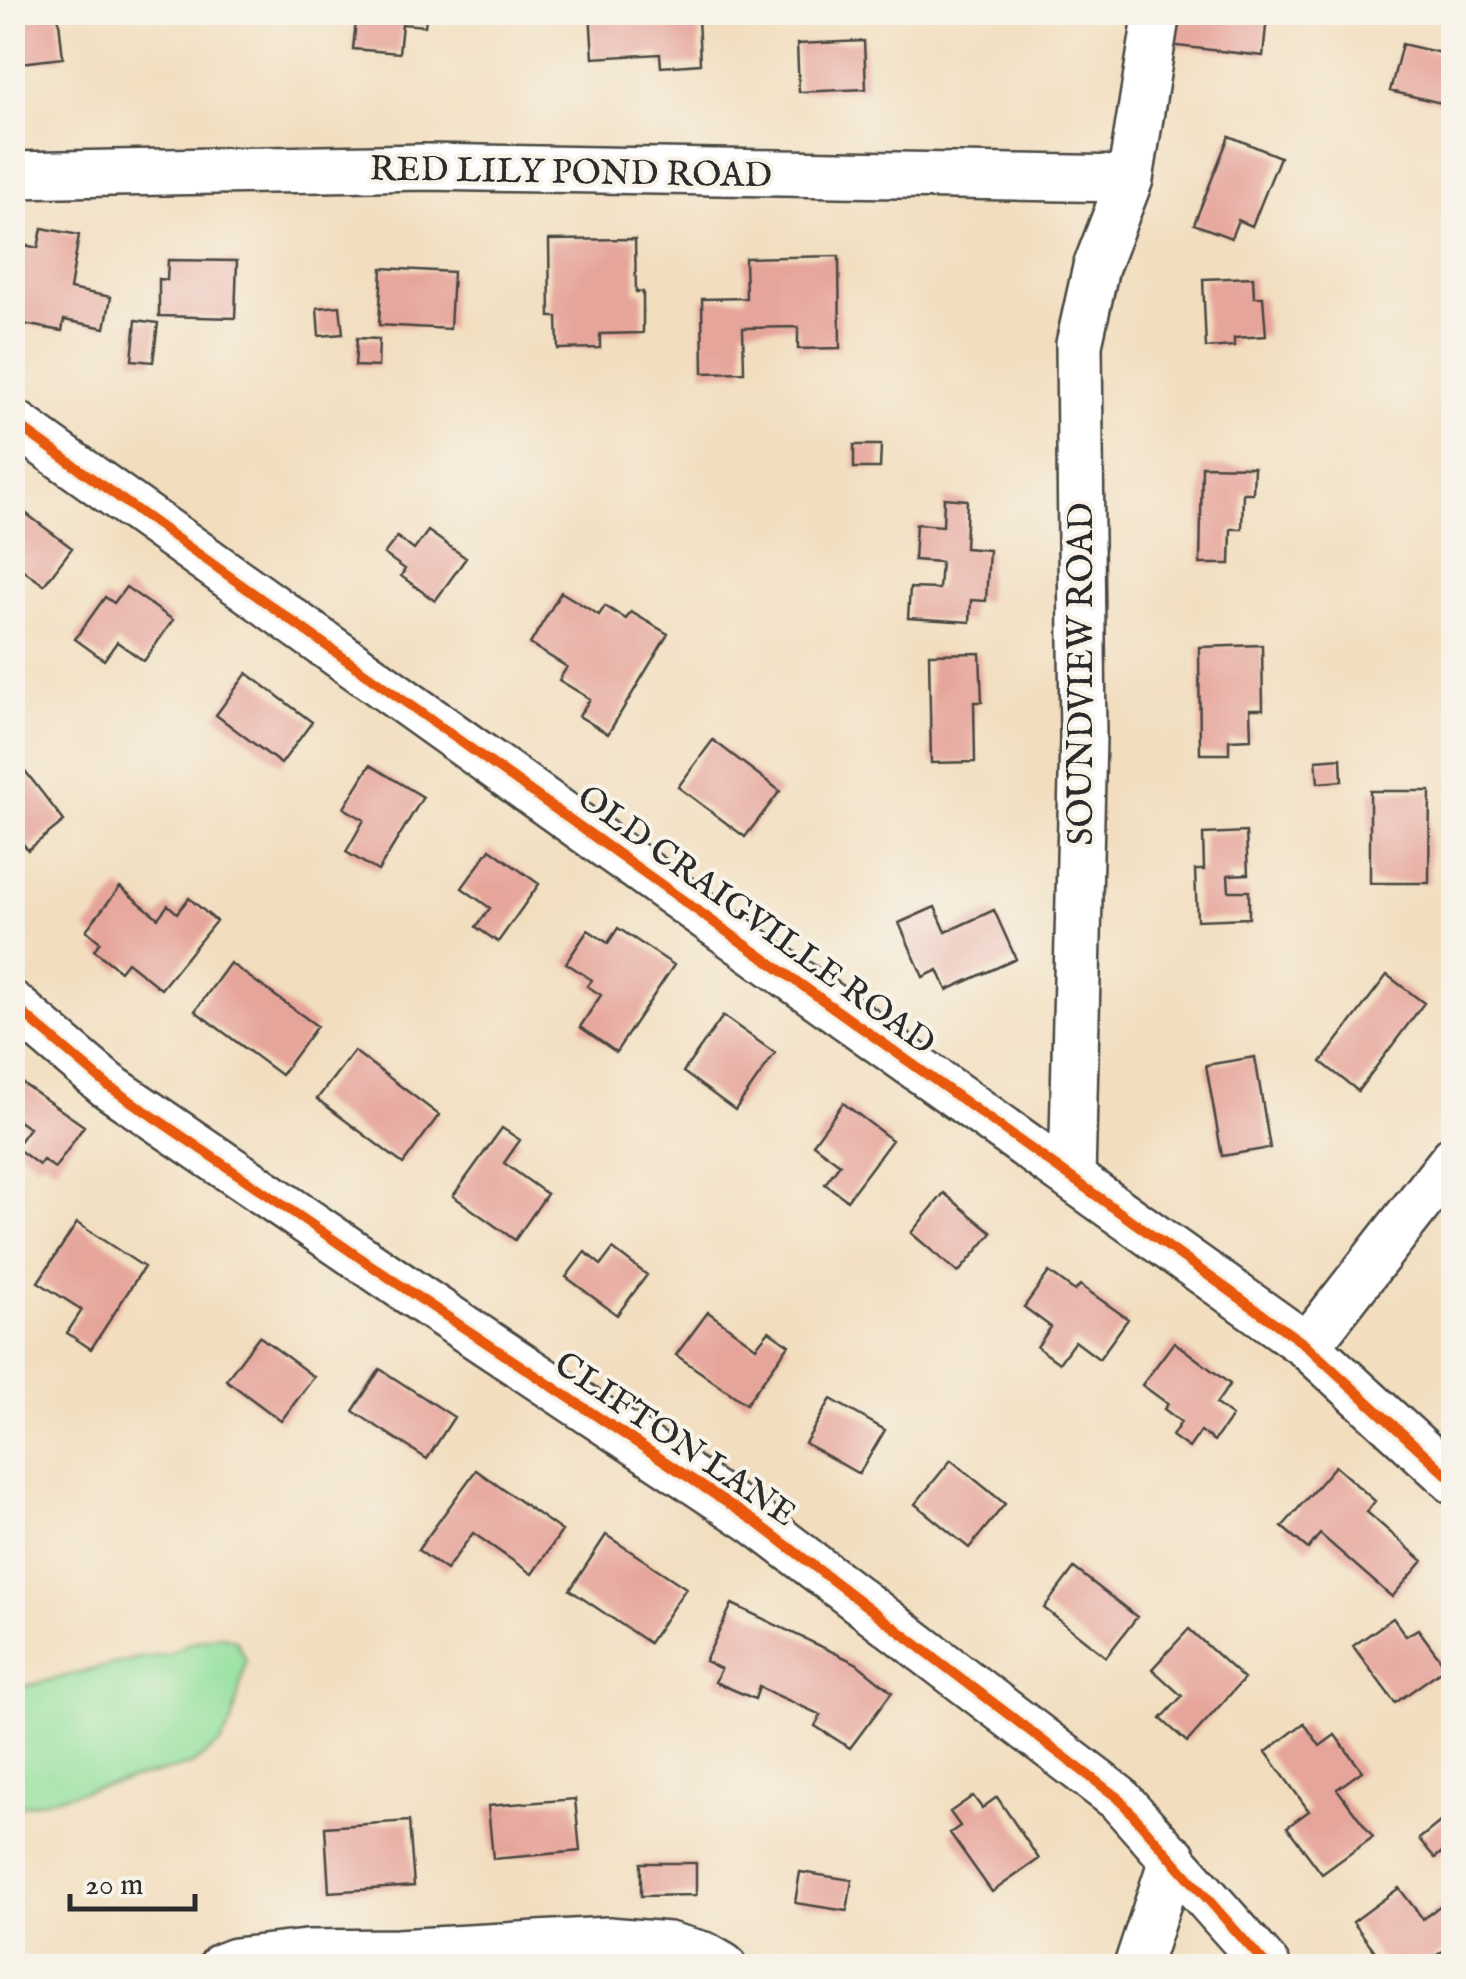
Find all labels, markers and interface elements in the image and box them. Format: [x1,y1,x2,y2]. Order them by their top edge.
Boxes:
street label: RED LILY POND ROAD [369,147,773,200]
street label: SOUNDVIEW ROAD [1060,503,1105,845]
street label: OLD CRAIGVILLE ROAD [568,776,944,1066]
street label: CLIFTON LANE [545,1342,804,1538]
scale bar [70,1849,195,1911]
text: 20 m [85,1867,144,1905]

